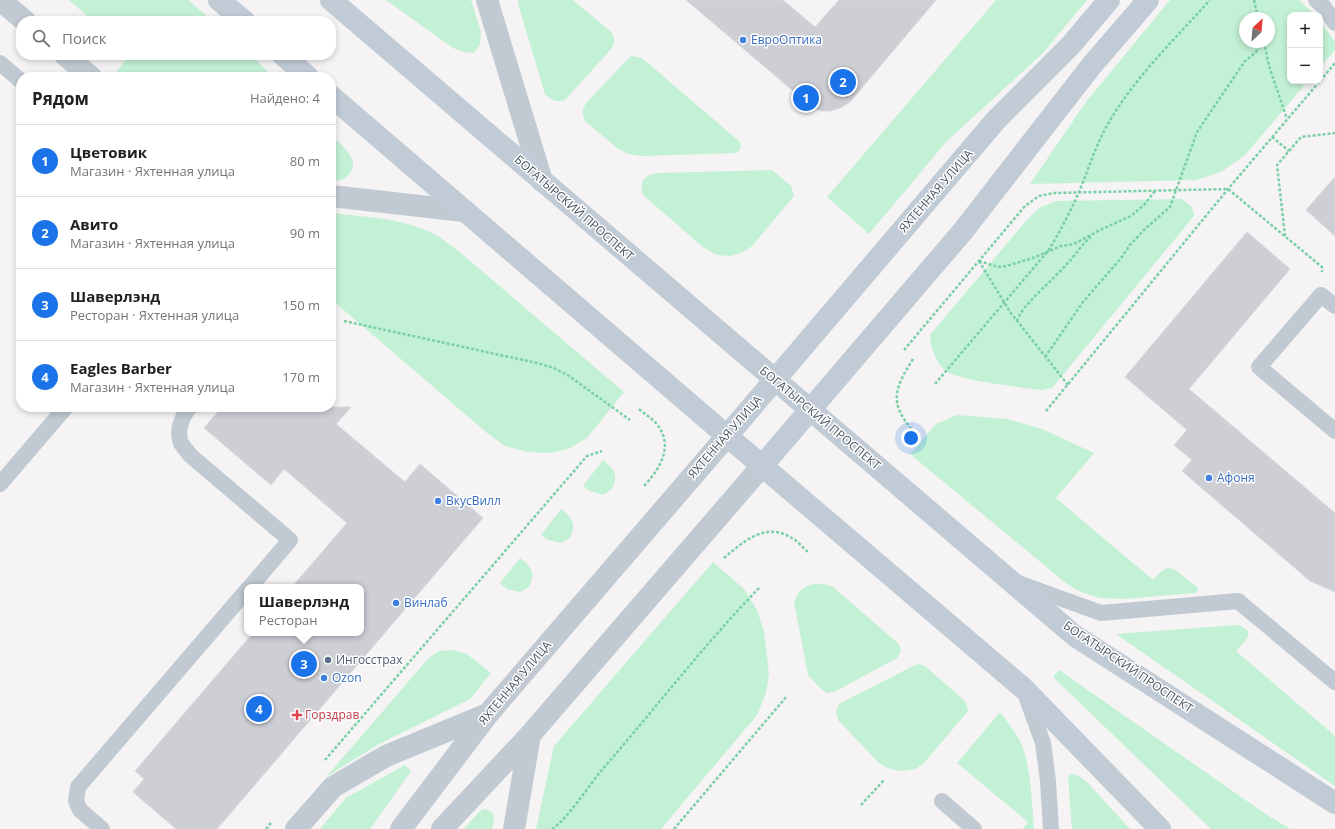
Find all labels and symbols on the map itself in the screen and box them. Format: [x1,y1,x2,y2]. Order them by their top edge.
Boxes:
north arrow [1239,12,1275,48]
place label: ЕвроОптика [751,31,822,48]
marker: ЕвроОптика [738,35,748,45]
pin: 2 [830,67,856,97]
pin: 1 [793,83,819,113]
street label: ЯХТЕННАЯ УЛИЦА [895,145,977,236]
street label: БОГАТЫРСКИЙ ПРОСПЕКТ [511,151,638,264]
street label: БОГАТЫРСКИЙ ПРОСПЕКТ [756,362,885,474]
street label: ЯХТЕННАЯ УЛИЦА [684,391,766,482]
your location [901,428,921,448]
place label: Афоня [1217,469,1255,486]
marker: Афоня [1204,473,1214,483]
place label: ВкусВилл [446,492,501,509]
marker: ВкусВилл [433,496,443,506]
place label: Винлаб [404,594,448,611]
marker: Винлаб [391,598,401,608]
street label: БОГАТЫРСКИЙ ПРОСПЕКТ [1060,617,1197,717]
street label: ЯХТЕННАЯ УЛИЦА [474,637,555,728]
pin: 3 [291,649,317,679]
place label: Ингосстрах [336,651,403,668]
marker: Ингосстрах [323,655,333,665]
place label: Ozon [332,669,362,686]
marker: Ozon [319,673,329,683]
pin: 4 [246,694,272,724]
place label: Горздрав [305,706,360,723]
marker: Горздрав [292,710,302,720]

